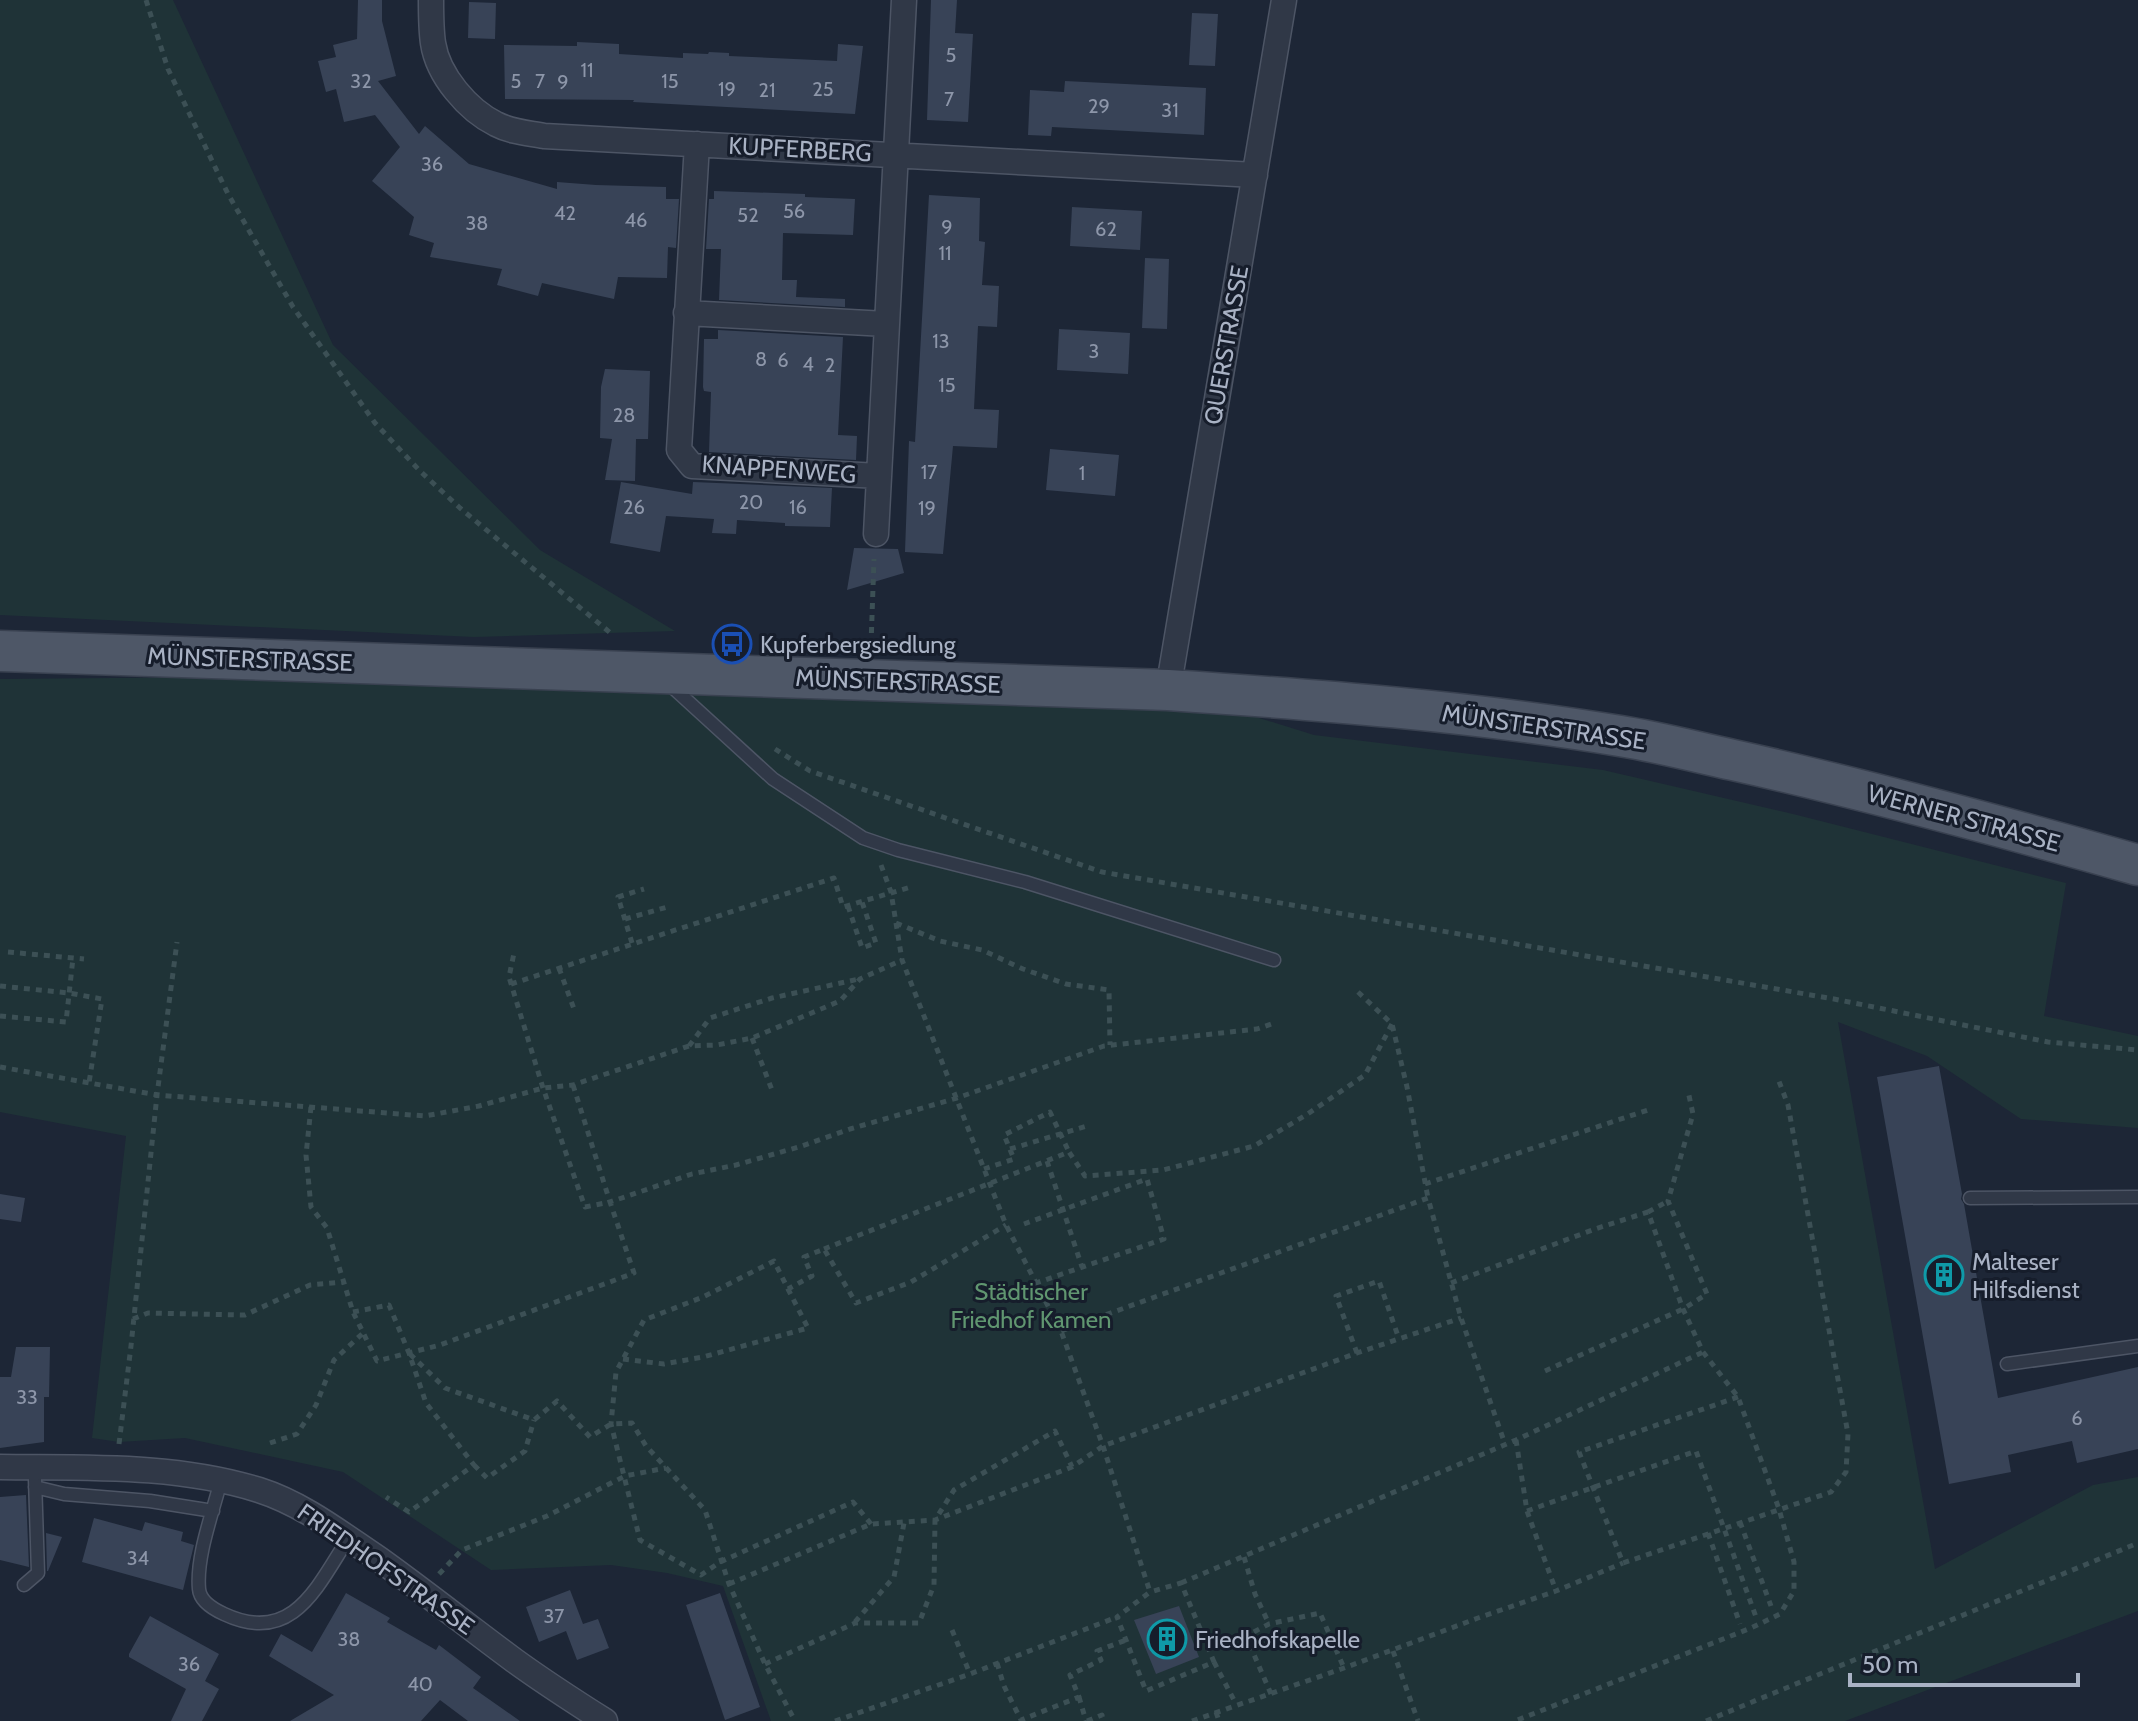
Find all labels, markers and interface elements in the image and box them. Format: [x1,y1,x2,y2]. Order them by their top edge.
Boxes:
house number: 5 [946,43,956,67]
house number: 11 [580,58,594,82]
house number: 32 [350,69,372,93]
house number: 5 [511,69,521,93]
house number: 7 [535,69,545,93]
house number: 15 [661,69,679,93]
house number: 9 [557,70,569,94]
house number: 19 [718,77,736,101]
house number: 25 [812,77,834,101]
house number: 21 [759,78,776,102]
house number: 7 [944,87,954,111]
house number: 29 [1088,94,1110,118]
house number: 31 [1161,98,1179,122]
street label: KUPFERBERG [728,131,872,167]
house number: 36 [421,152,443,176]
house number: 56 [783,199,805,223]
house number: 42 [554,201,576,225]
house number: 52 [737,203,759,227]
house number: 46 [625,208,647,232]
house number: 38 [466,211,488,235]
house number: 9 [941,215,953,239]
house number: 62 [1095,217,1117,241]
house number: 11 [938,241,952,265]
street label: QUERSTRASSE [1198,263,1254,427]
house number: 13 [932,329,950,353]
house number: 3 [1089,339,1099,363]
house number: 8 [755,347,767,371]
house number: 6 [777,348,789,372]
house number: 4 [802,352,814,376]
house number: 2 [825,353,835,377]
house number: 15 [938,373,956,397]
house number: 28 [613,403,635,427]
street label: KNAPPENWEG [701,449,857,489]
house number: 17 [921,460,937,484]
house number: 1 [1079,461,1085,485]
house number: 20 [739,490,763,514]
house number: 26 [623,495,645,519]
house number: 16 [789,495,807,519]
house number: 19 [918,496,936,520]
bus stop icon: Kupferbergsiedlung [711,623,753,665]
place label: Kupferbergsiedlung [760,630,957,659]
street label: MÜNSTERSTRASSE [147,641,353,677]
street label: MÜNSTERSTRASSE [795,663,1001,699]
street label: MÜNSTERSTRASSE [1440,698,1648,756]
street label: WERNER STRASSE [1865,778,2063,858]
place label: Malteser Hilfsdienst [1972,1247,2080,1304]
building icon: Malteser Hilfsdienst [1923,1254,1965,1296]
park label: Städtischer Friedhof Kamen [950,1277,1112,1334]
house number: 33 [16,1385,38,1409]
house number: 6 [2071,1406,2083,1430]
street label: FRIEDHOFSTRASSE [292,1497,480,1641]
house number: 34 [127,1546,150,1570]
house number: 37 [544,1604,564,1628]
building icon: Friedhofskapelle [1146,1618,1188,1660]
place label: Friedhofskapelle [1195,1625,1360,1654]
house number: 38 [338,1627,360,1651]
scale bar [1850,1637,2078,1687]
text: 50 m [1862,1650,1918,1679]
house number: 36 [178,1652,200,1676]
house number: 40 [407,1672,433,1696]

